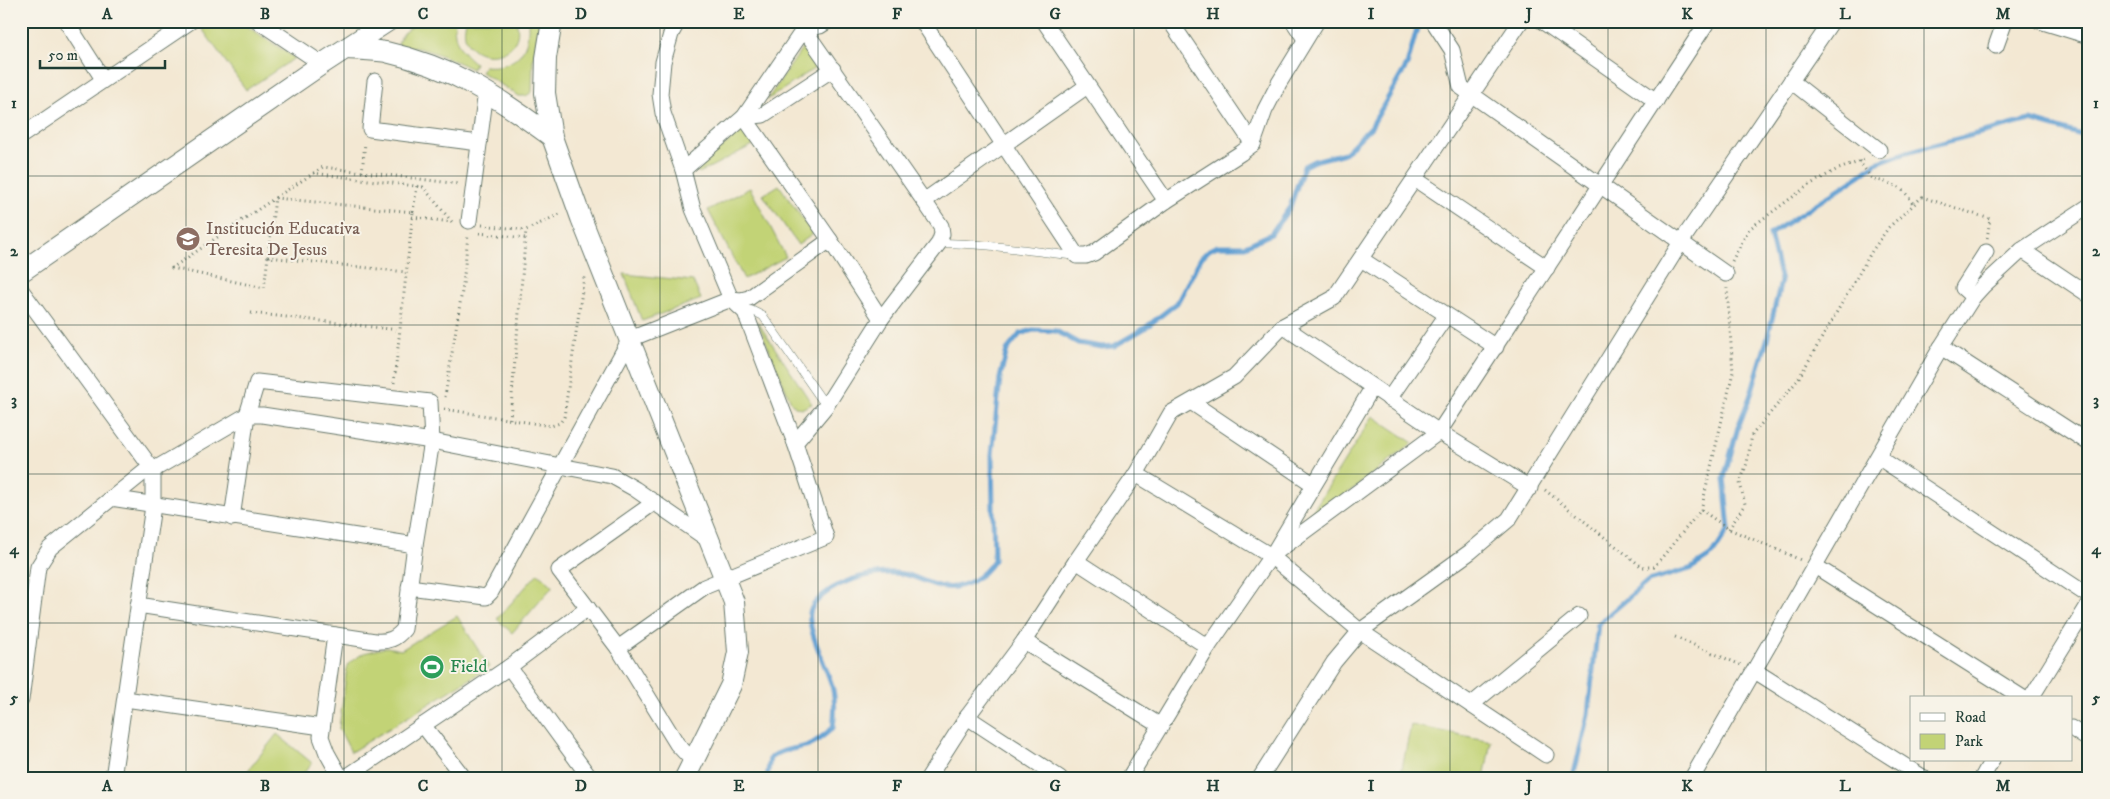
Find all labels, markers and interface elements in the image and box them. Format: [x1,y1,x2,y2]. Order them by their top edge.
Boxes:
text: A [101,4,113,24]
text: B [260,4,270,24]
text: C [418,4,428,24]
text: D [575,4,587,24]
text: E [733,4,745,24]
text: F [892,4,902,24]
text: G [1049,4,1061,24]
text: H [1206,4,1220,24]
text: I [1368,4,1375,24]
text: J [1524,4,1533,24]
text: K [1681,4,1693,24]
text: L [1839,4,1851,24]
text: M [1996,4,2011,24]
scale bar [40,38,165,70]
text: 50 m [48,46,78,65]
text: 1 [11,93,17,113]
text: 1 [2093,93,2099,113]
place label: Institución Educativa Teresita De Jesus [206,218,360,261]
school or university icon: Institución Educativa Teresita De Jesus [175,226,201,252]
text: 2 [10,241,19,261]
text: 2 [2092,241,2101,261]
text: 3 [11,390,17,410]
text: 3 [2093,390,2099,410]
text: 4 [8,539,19,559]
text: 4 [2090,539,2101,559]
sports icon: Field [419,654,445,680]
place label: Field [450,656,488,678]
text: 5 [9,688,18,708]
text: 5 [2091,688,2100,708]
legend [1910,696,2072,762]
text: Road [1955,708,1987,727]
text: Park [1955,732,1984,751]
text: A [101,776,113,796]
text: B [260,776,270,796]
text: C [418,776,428,796]
text: D [575,776,587,796]
text: E [733,776,745,796]
text: F [892,776,902,796]
text: G [1049,776,1061,796]
text: H [1206,776,1220,796]
text: I [1368,776,1375,796]
text: J [1524,776,1533,796]
text: K [1681,776,1693,796]
text: L [1839,776,1851,796]
text: M [1996,776,2011,796]

